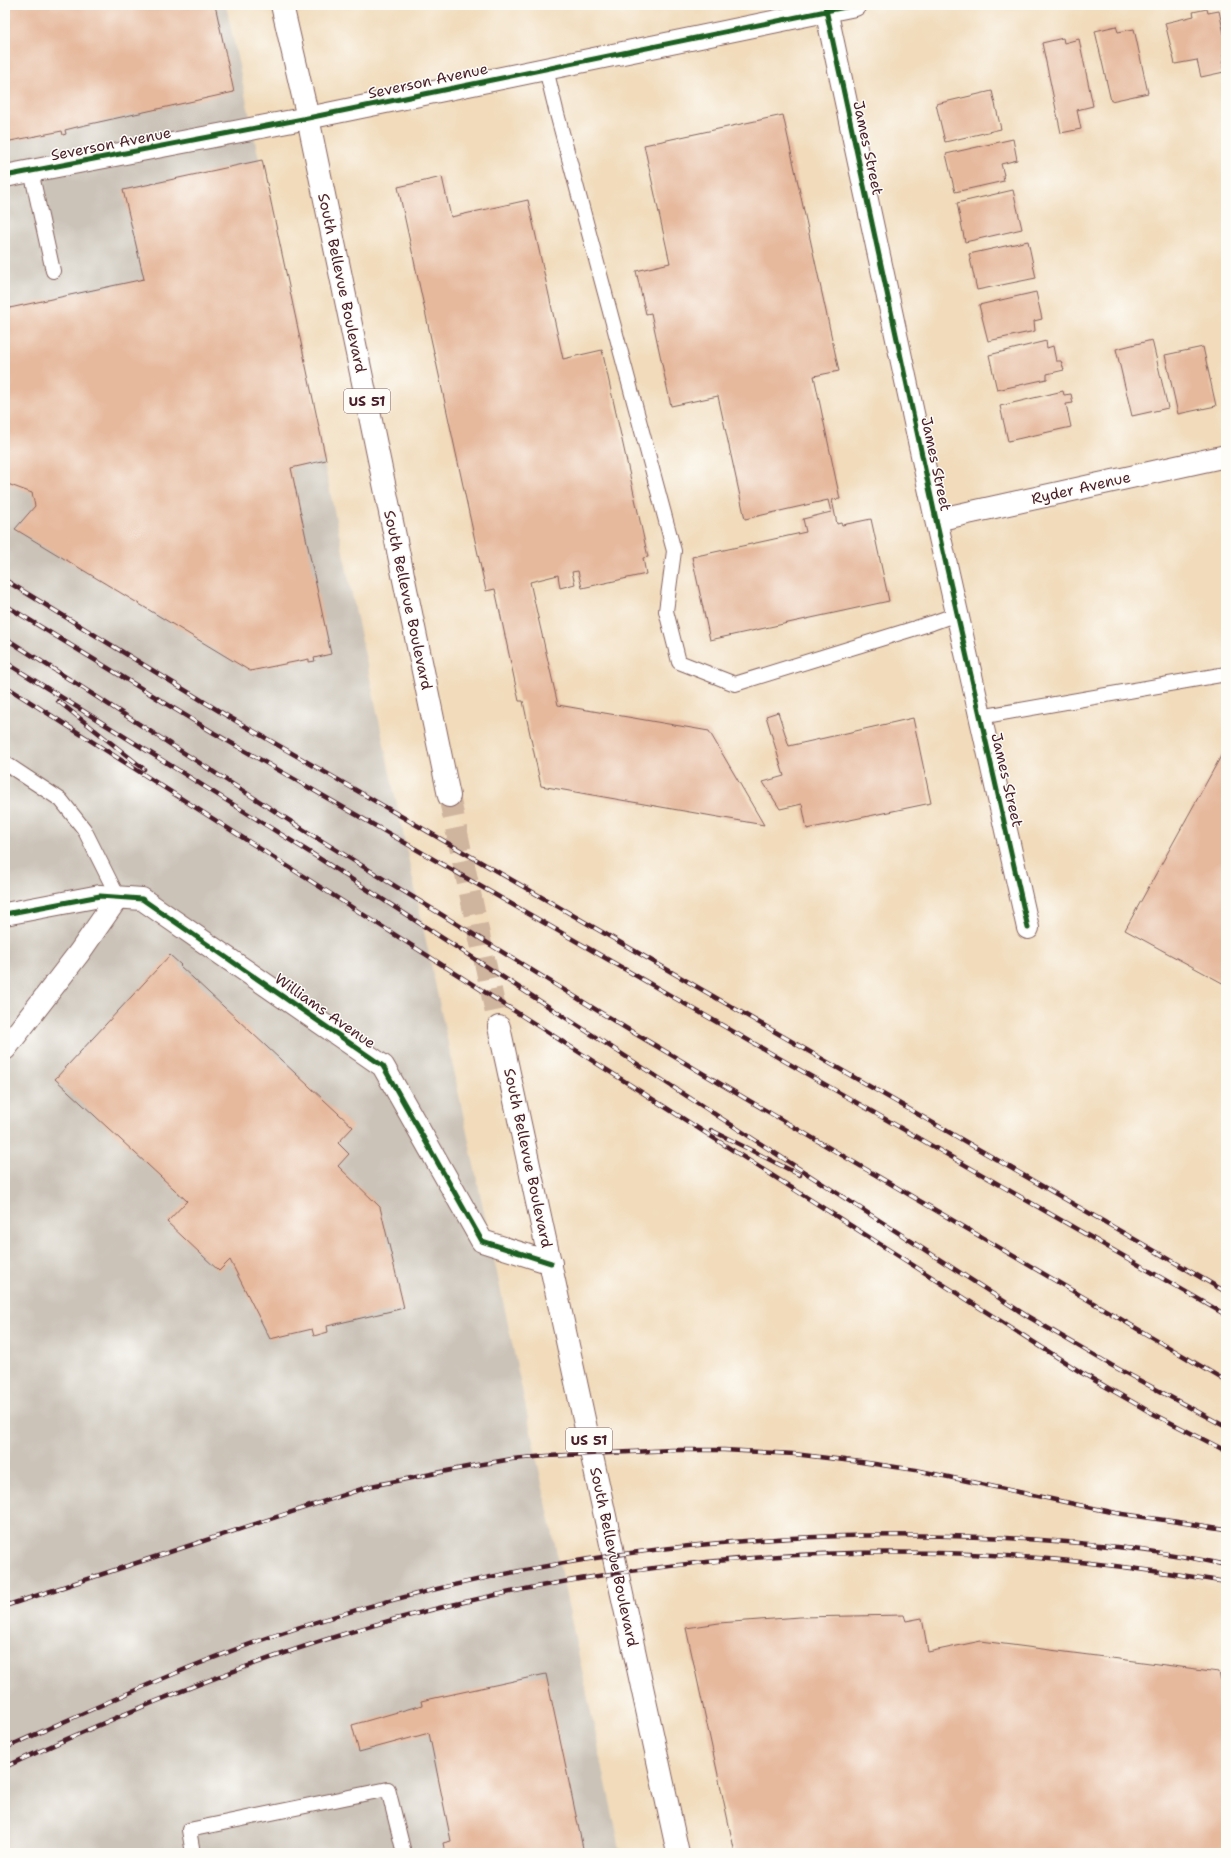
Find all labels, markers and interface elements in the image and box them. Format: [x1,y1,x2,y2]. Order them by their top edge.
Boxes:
street label: Severson Avenue [366,59,490,103]
street label: James Street [848,99,888,197]
street label: Severson Avenue [49,123,173,165]
street label: South Bellevue Boulevard [313,191,371,375]
road number: US 51 [344,389,390,413]
street label: James Street [916,415,956,513]
street label: Ryder Avenue [1029,467,1133,509]
street label: South Bellevue Boulevard [379,508,437,692]
street label: James Street [986,731,1028,829]
street label: Williams Avenue [271,969,379,1053]
street label: South Bellevue Boulevard [499,1066,557,1250]
road number: US 51 [566,1428,612,1452]
street label: South Bellevue Boulevard [585,1465,643,1649]

